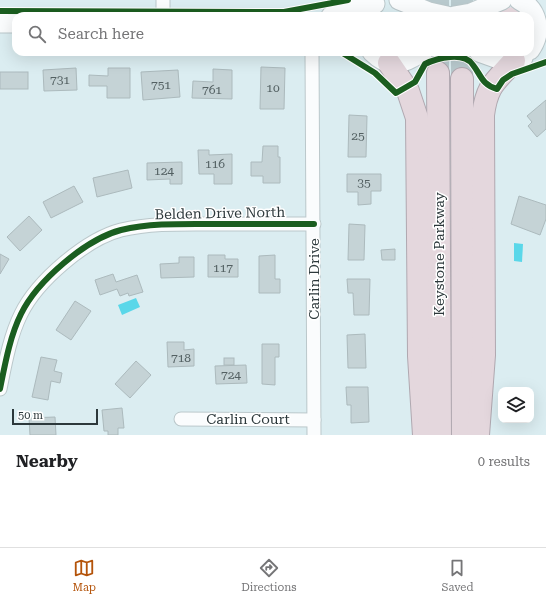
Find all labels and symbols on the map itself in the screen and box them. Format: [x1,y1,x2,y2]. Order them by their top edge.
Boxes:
house number: 731 [50,73,70,87]
house number: 751 [151,78,171,92]
house number: 10 [266,81,280,95]
house number: 761 [202,83,222,97]
house number: 25 [351,129,365,143]
house number: 116 [205,157,225,171]
house number: 124 [154,164,174,178]
house number: 35 [357,176,371,190]
street label: Keystone Parkway [431,191,447,316]
street label: Belden Drive North [155,204,285,222]
street label: Carlin Drive [306,238,322,320]
house number: 117 [213,261,233,275]
house number: 718 [171,351,191,365]
house number: 724 [221,368,241,382]
scale bar [12,407,98,426]
street label: Carlin Court [206,411,290,427]

